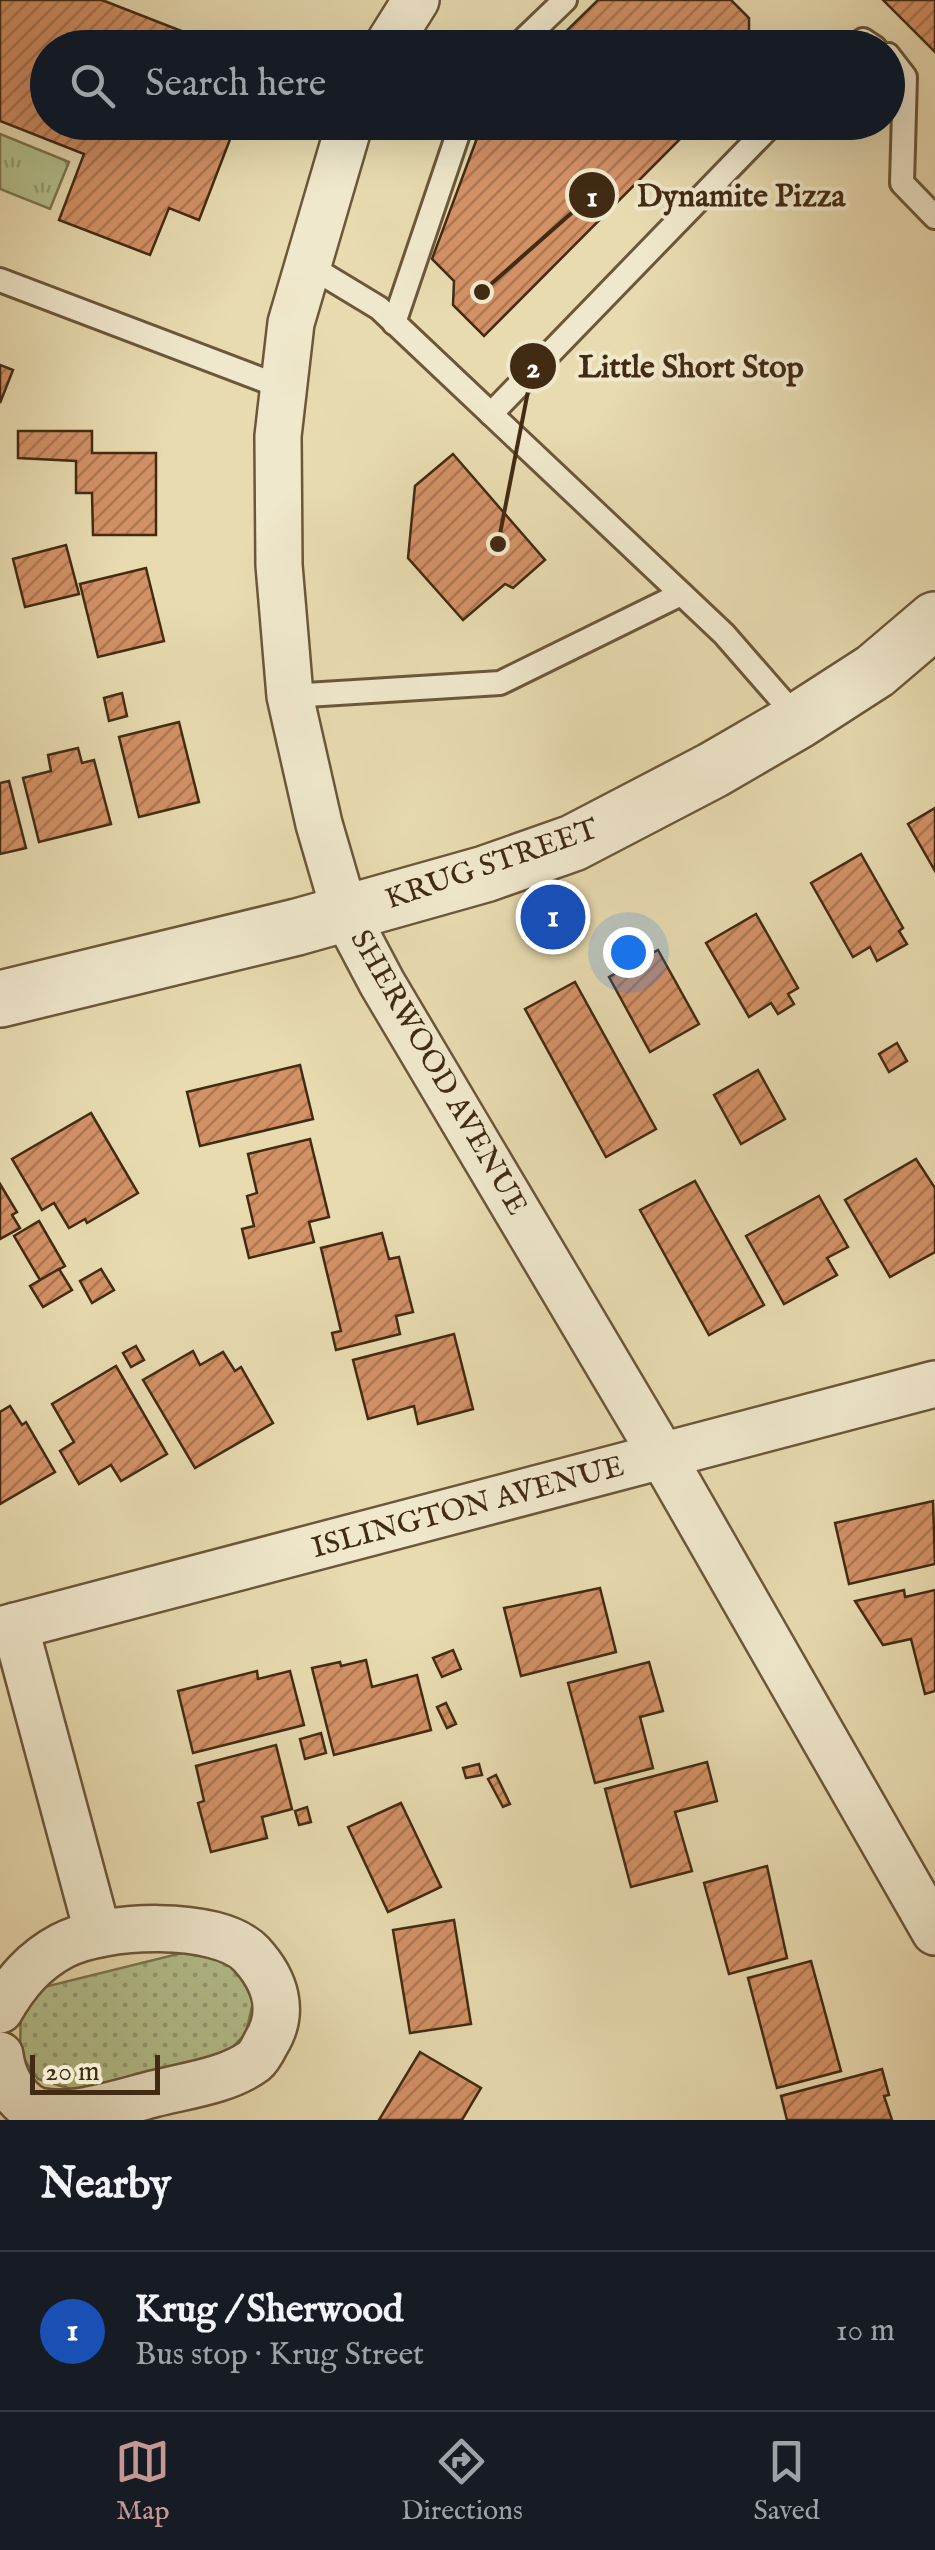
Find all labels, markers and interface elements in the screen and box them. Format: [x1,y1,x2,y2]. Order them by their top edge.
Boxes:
search box [30,30,905,140]
icon: search [65,58,120,113]
text: Search here [145,61,326,109]
callout: Dynamite Pizza [567,164,865,226]
text: Dynamite Pizza [637,177,847,218]
text: 1 [586,179,598,217]
callout: Little Short Stop [508,335,823,397]
text: Little Short Stop [578,348,804,389]
text: 2 [526,350,540,388]
street label: KRUG STREET [381,811,603,919]
pin: 1 [520,880,586,954]
street label: SHERWOOD AVENUE [341,923,535,1223]
your location [603,927,654,978]
street label: ISLINGTON AVENUE [308,1448,628,1568]
scale bar [30,2050,160,2094]
text: 20 m [45,2055,100,2090]
text: Nearby [40,2159,171,2212]
text: Krug / Sherwood [135,2287,403,2335]
text: 1 [67,2311,78,2352]
text: 10 m [836,2311,895,2352]
text: Bus stop · Krug Street [135,2335,424,2376]
tab: Map [115,2434,170,2529]
tab: Directions [401,2434,523,2529]
tab: Saved [753,2434,820,2529]

